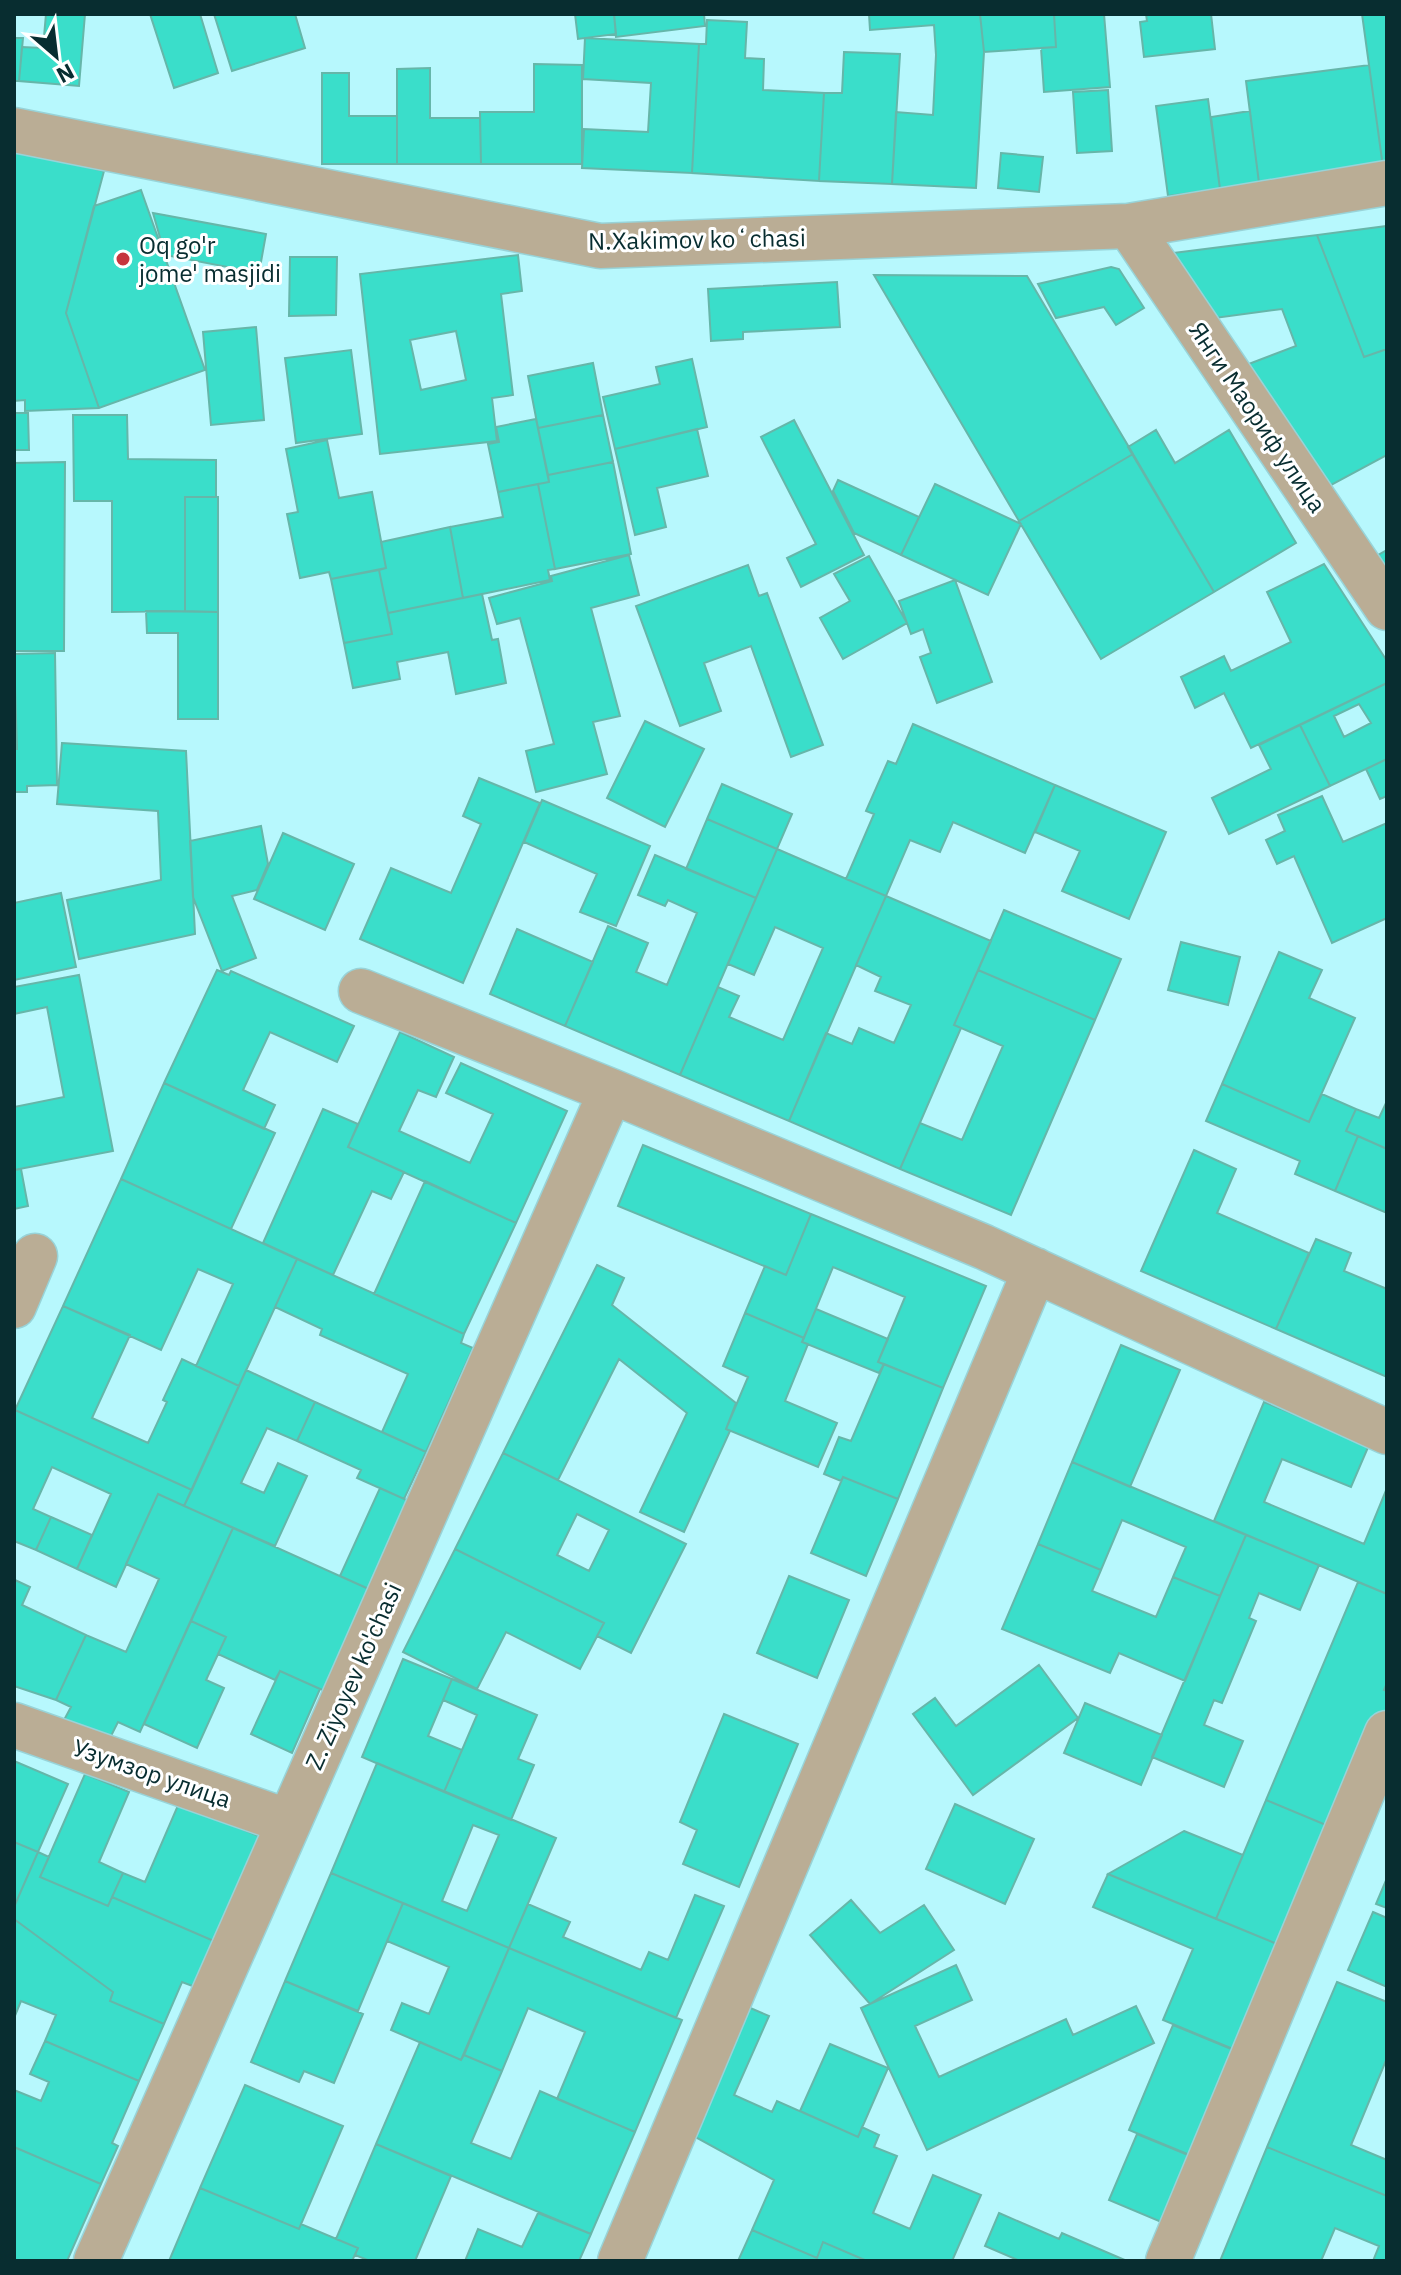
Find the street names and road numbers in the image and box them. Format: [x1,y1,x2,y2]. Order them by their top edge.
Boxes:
street label: N.Xakimov koʻchasi [588,221,806,257]
street label: Янги Маориф улица [1182,315,1334,519]
street label: Z. Ziyoyev ko'chasi [298,1578,408,1774]
street label: Узумзор улица [69,1731,235,1815]

